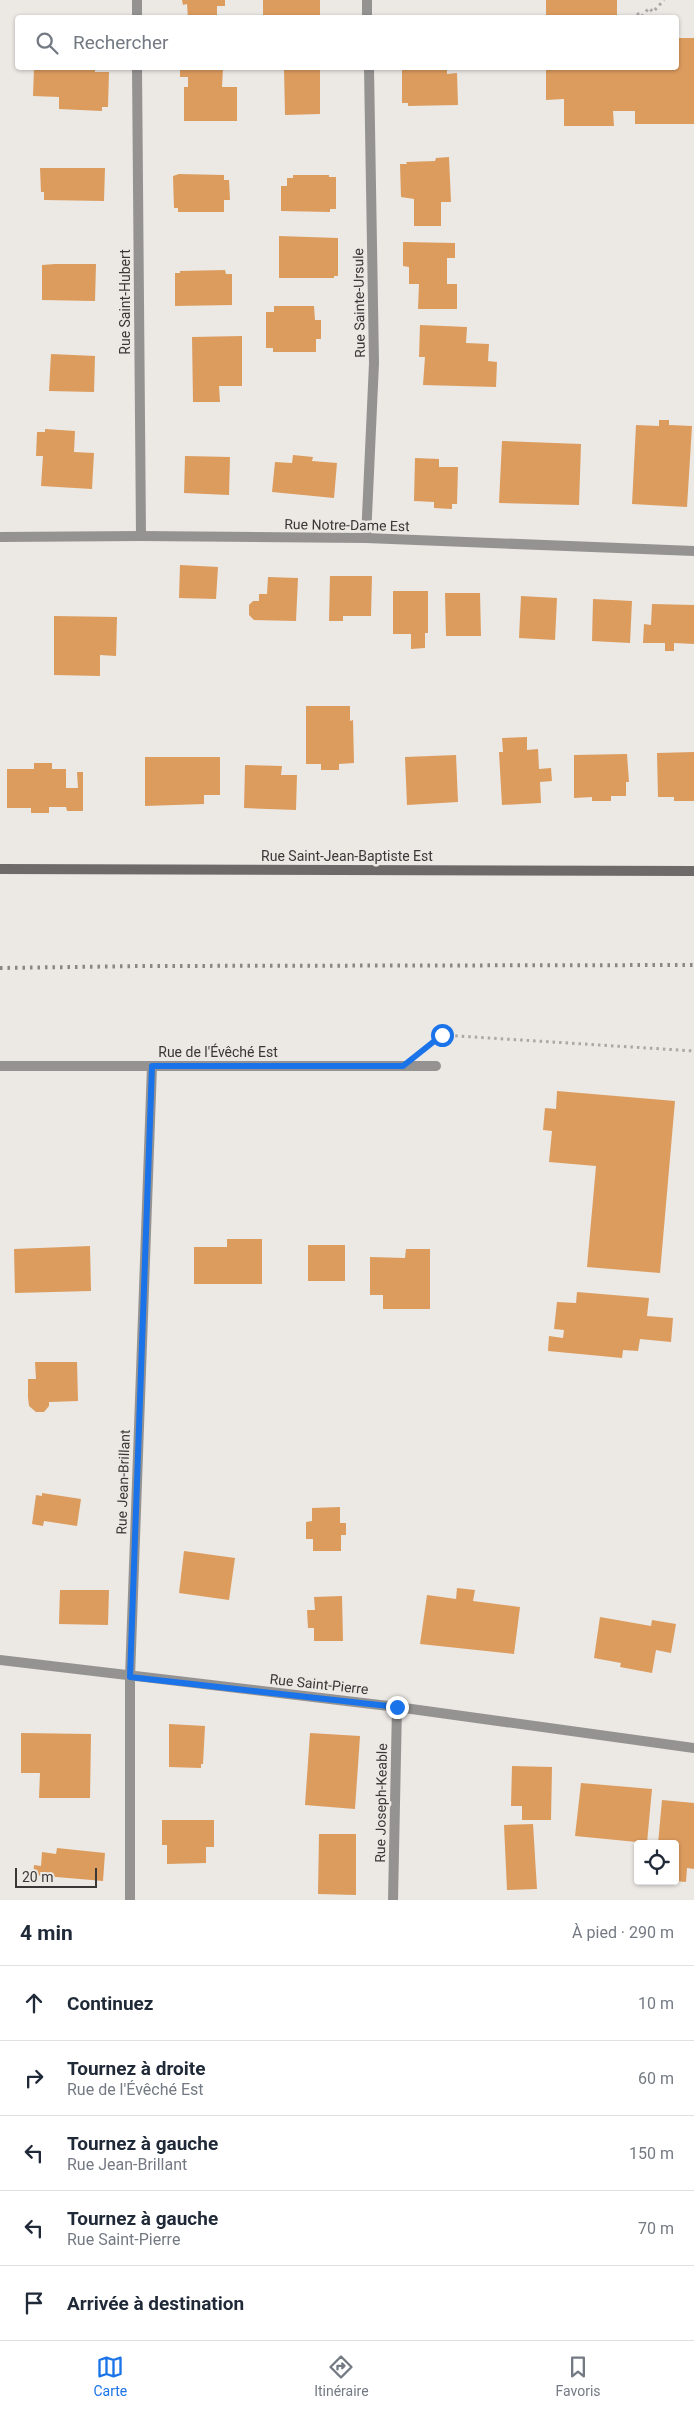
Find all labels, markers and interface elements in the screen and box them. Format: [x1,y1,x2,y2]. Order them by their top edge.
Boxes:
search box [15,15,679,70]
icon: search [33,29,61,57]
text: Rechercher [73,31,168,54]
street label: Rue Sainte-Ursule [350,248,368,358]
street label: Rue Saint-Hubert [117,249,133,355]
street label: Rue Notre-Dame Est [284,516,410,534]
street label: Rue Saint-Jean-Baptiste Est [261,848,433,864]
route start [431,1024,454,1047]
street label: Rue de l'Évêché Est [158,1043,278,1060]
street label: Rue Jean-Brillant [113,1429,133,1535]
street label: Rue Saint-Pierre [269,1671,369,1697]
route end [386,1696,409,1719]
street label: Rue Joseph-Keable [372,1743,390,1863]
map controls [634,1840,679,1885]
button: locate [634,1840,679,1885]
scale bar [15,1865,98,1888]
text: 20 m [22,1869,54,1885]
text: 4 min [20,1921,73,1945]
text: À pied · 290 m [572,1923,674,1942]
icon: ahead [20,1989,48,2017]
text: Continuez [67,1992,153,2015]
text: 10 m [638,1994,674,2013]
text: Tournez à droite [67,2057,206,2080]
icon: right [20,2064,48,2092]
text: 60 m [638,2069,674,2088]
text: Rue de l'Évêché Est [67,2080,204,2099]
text: Tournez à gauche [67,2132,218,2155]
icon: left [20,2139,48,2167]
text: 150 m [629,2144,674,2163]
text: Rue Jean-Brillant [67,2155,187,2174]
text: Tournez à gauche [67,2207,218,2230]
icon: left [20,2214,48,2242]
text: 70 m [638,2219,674,2238]
text: Rue Saint-Pierre [67,2230,180,2249]
icon: arrive [20,2289,48,2317]
text: Arrivée à destination [67,2292,244,2315]
tab: Carte [93,2353,127,2399]
tab: Itinéraire [314,2353,369,2399]
tab: Favoris [556,2353,601,2399]

